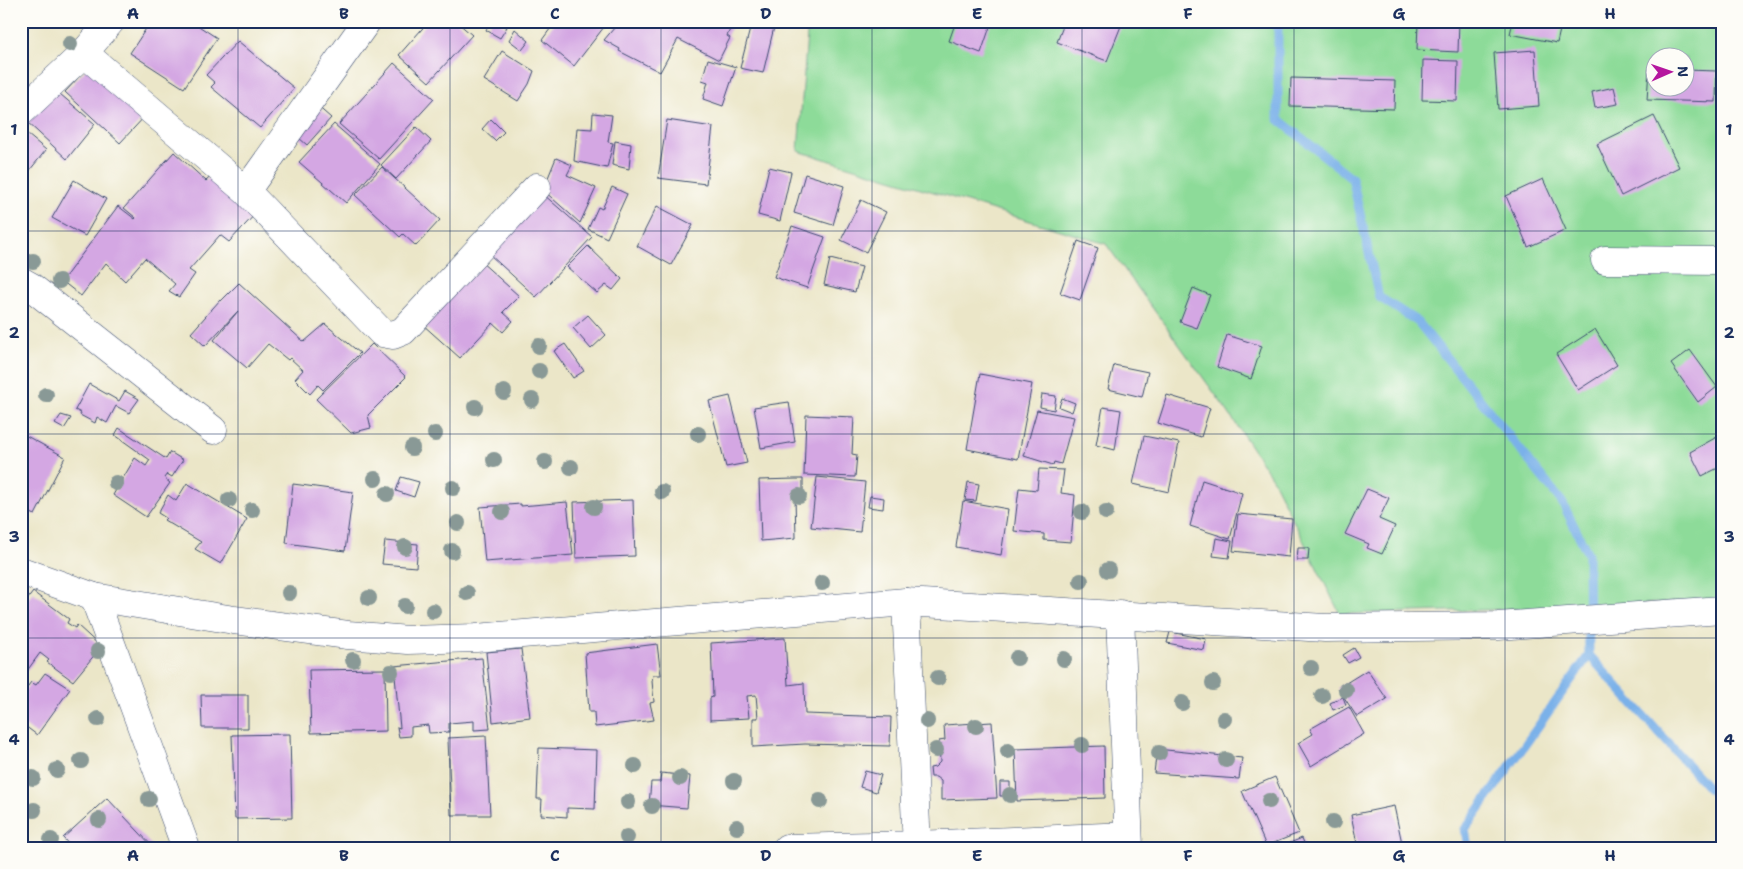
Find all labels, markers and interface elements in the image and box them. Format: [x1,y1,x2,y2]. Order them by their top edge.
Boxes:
text: A [127,3,139,24]
text: B [339,3,349,24]
text: C [550,3,560,24]
text: D [760,3,772,24]
text: E [972,3,982,24]
text: F [1183,3,1193,24]
text: G [1393,3,1406,24]
text: H [1604,3,1616,24]
north arrow [1646,48,1696,98]
text: N [1674,66,1692,77]
text: 1 [10,119,18,140]
text: 1 [1725,119,1733,140]
text: 2 [8,322,20,343]
text: 2 [1723,322,1735,343]
text: 3 [8,526,20,547]
text: 3 [1723,526,1735,547]
text: 4 [8,729,20,750]
text: 4 [1723,729,1735,750]
text: A [127,845,139,866]
text: B [339,845,349,866]
text: C [550,845,560,866]
text: D [760,845,772,866]
text: E [972,845,982,866]
text: F [1183,845,1193,866]
text: G [1393,845,1406,866]
text: H [1604,845,1616,866]

